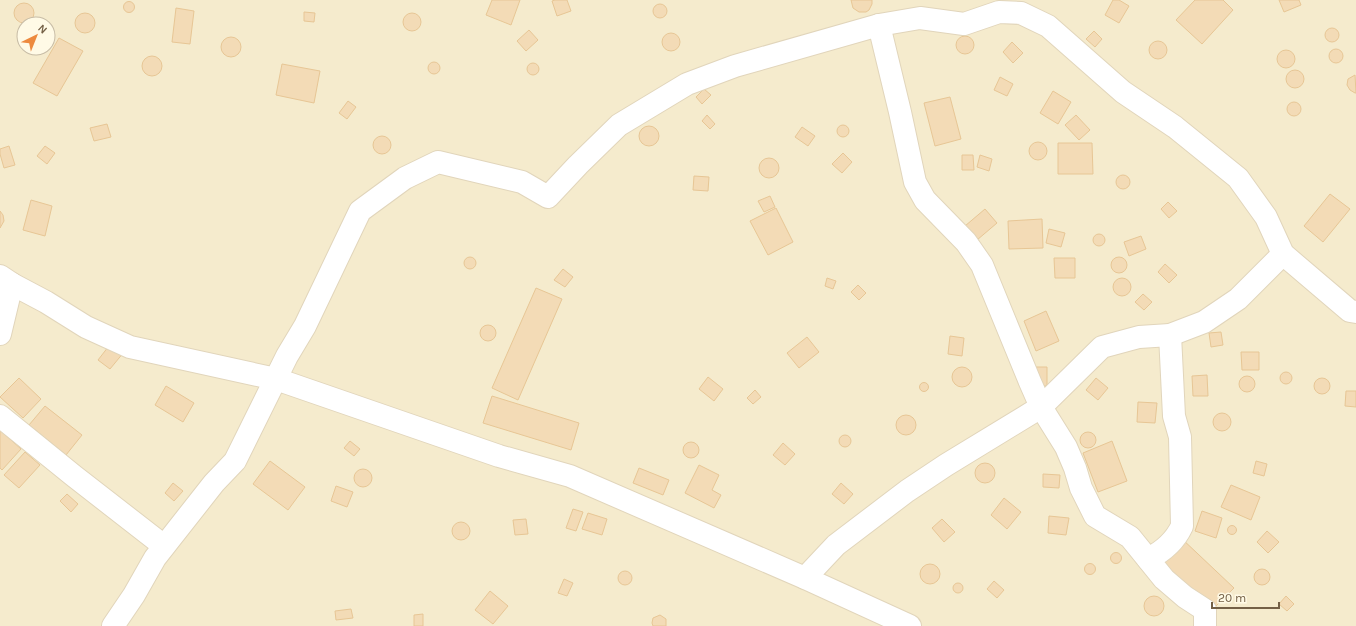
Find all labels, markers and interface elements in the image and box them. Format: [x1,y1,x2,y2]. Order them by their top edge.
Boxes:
north arrow [16,16,56,56]
text: N [35,22,50,36]
scale bar [1212,584,1279,610]
text: 20 m [1218,591,1246,605]

